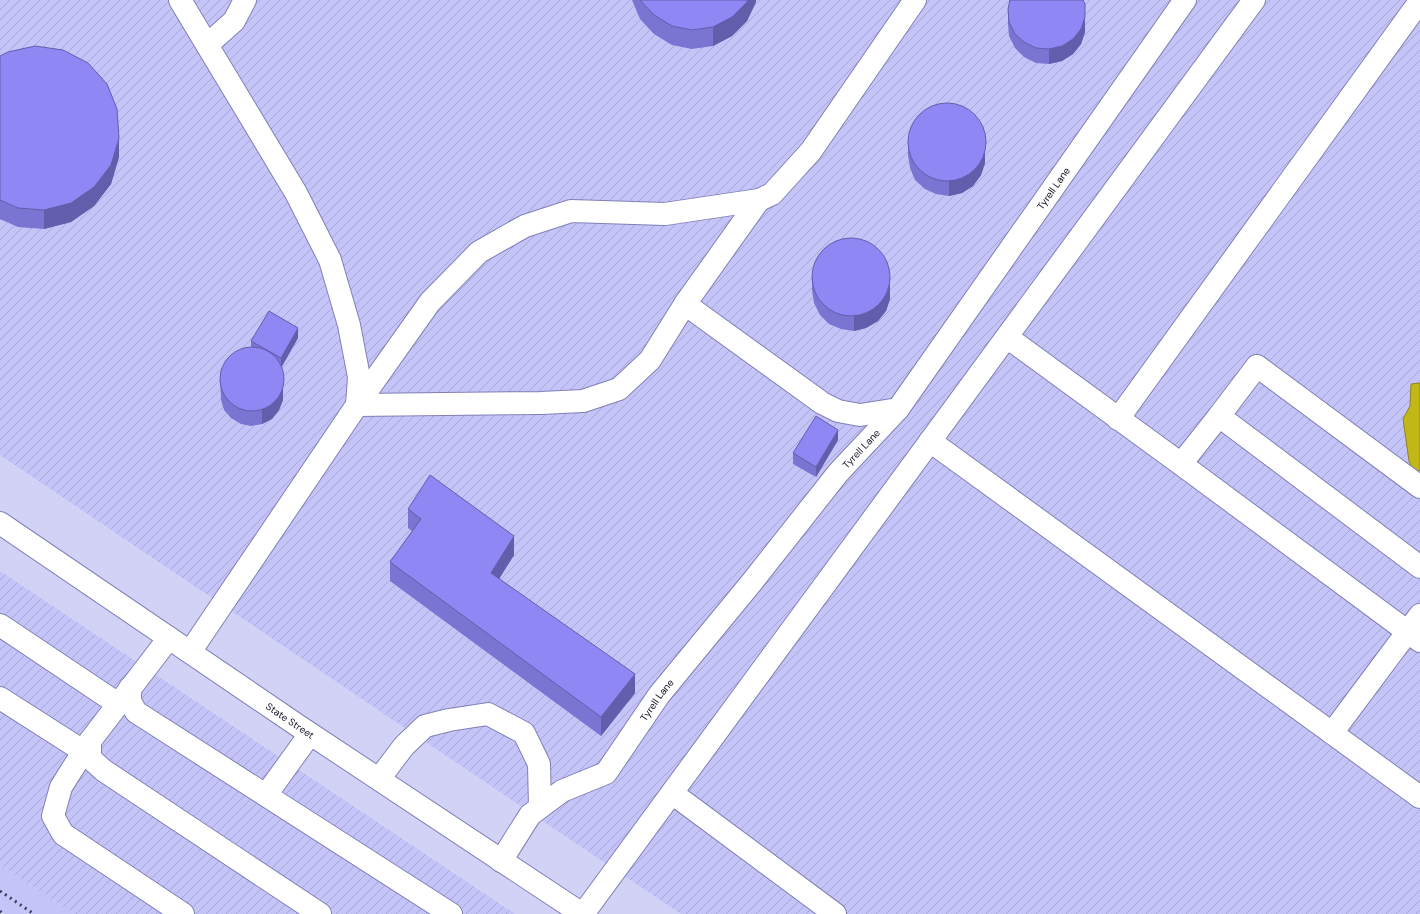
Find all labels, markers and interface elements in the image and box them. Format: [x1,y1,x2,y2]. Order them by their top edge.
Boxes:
street label: Tyrell Lane [1034,164,1073,212]
street label: Tyrell Lane [839,426,883,471]
street label: Tyrell Lane [637,676,677,723]
street label: State Street [264,699,317,741]

